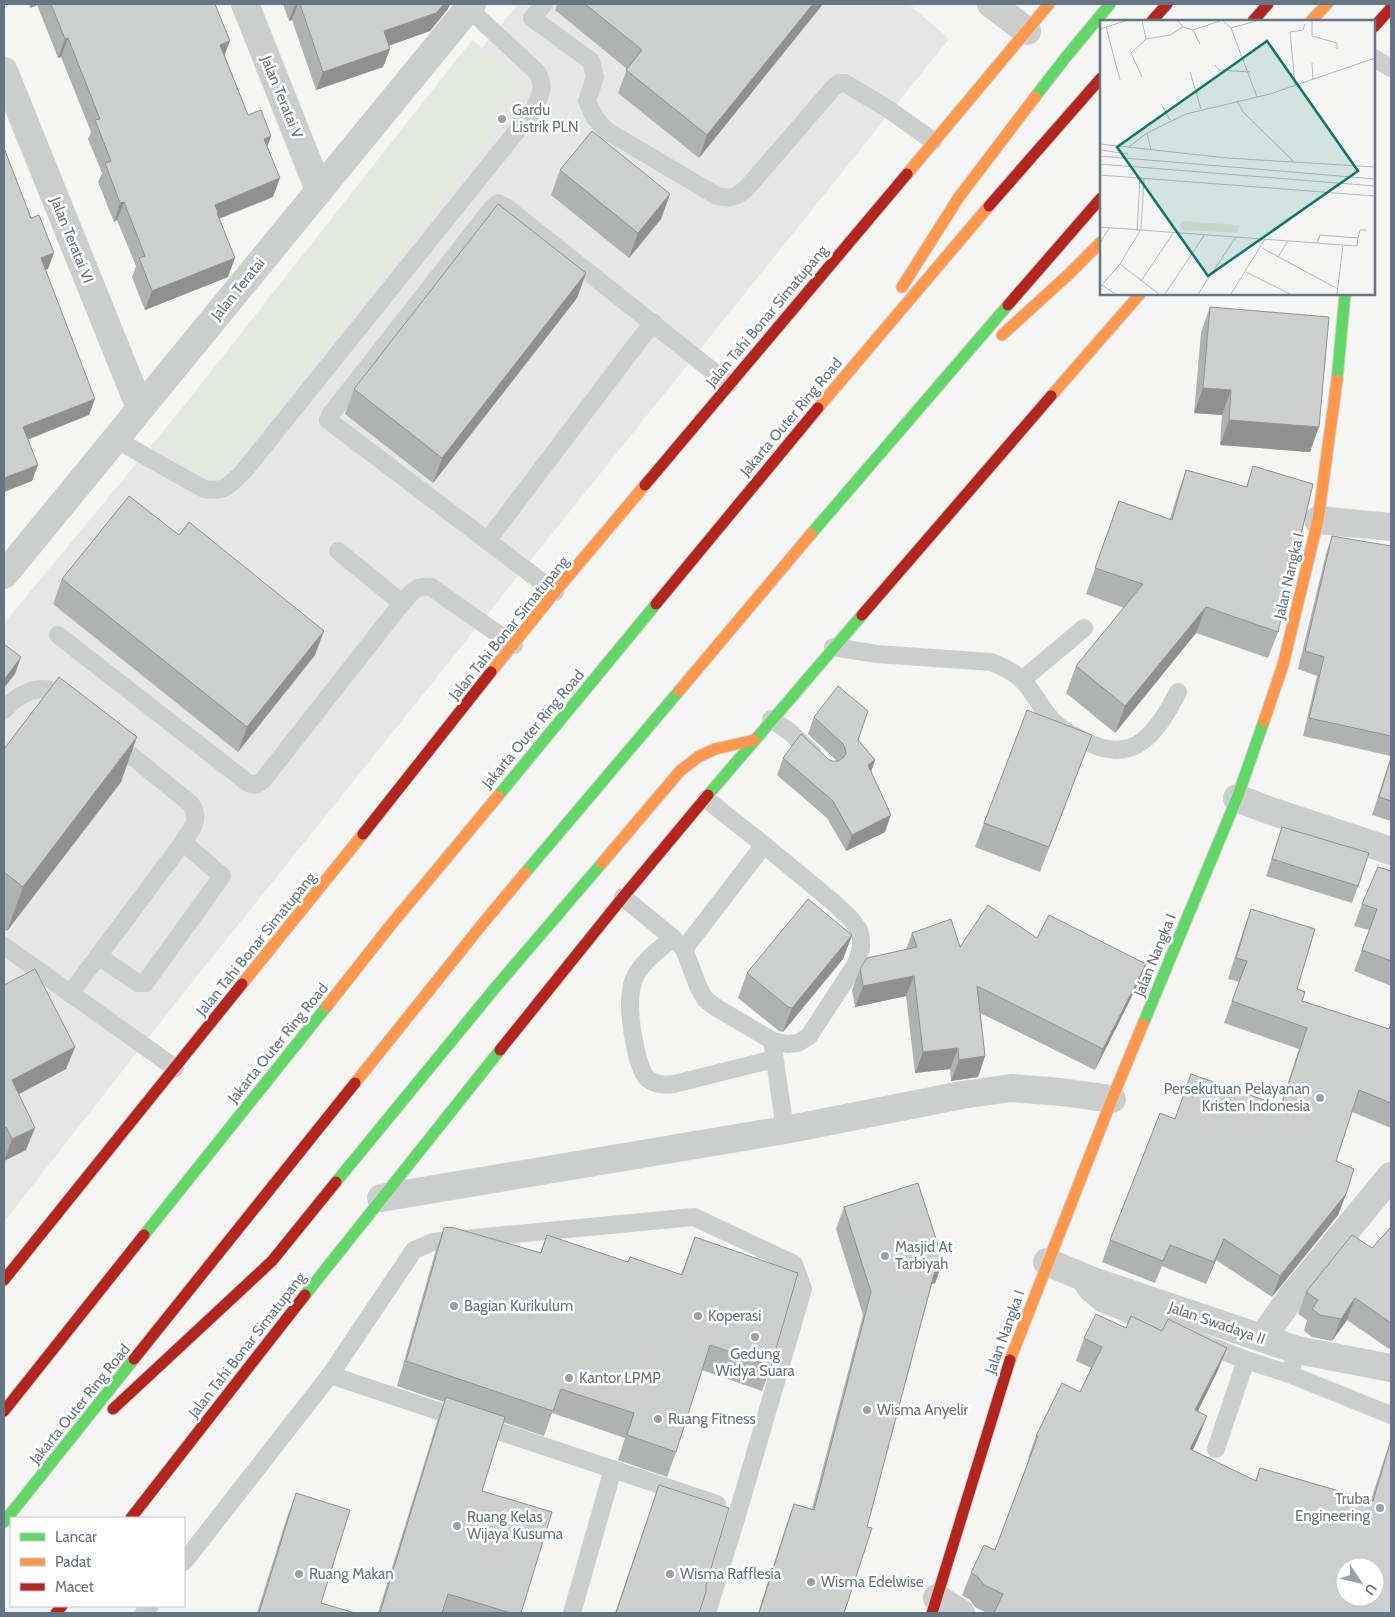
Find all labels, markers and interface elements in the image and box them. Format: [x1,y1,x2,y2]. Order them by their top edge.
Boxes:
inset map [1100,20,1375,295]
street label: Jalan Teratai V [257,52,307,142]
place label: Gardu Listrik PLN [512,101,579,136]
marker: Gardu Listrik PLN [496,113,508,125]
street label: Jalan Teratai VI [46,193,97,286]
street label: Jalan Tahi Bonar Simatupang [702,241,832,391]
street label: Jalan Teratai [207,254,269,325]
street label: Jakarta Outer Ring Road [736,354,846,481]
street label: Jalan Nangka I [1270,531,1308,622]
street label: Jalan Tahi Bonar Simatupang [445,552,573,704]
street label: Jakarta Outer Ring Road [478,666,588,793]
street label: Jalan Tahi Bonar Simatupang [192,868,320,1020]
street label: Jalan Nangka I [1130,911,1180,1000]
street label: Jakarta Outer Ring Road [223,979,332,1107]
place label: Persekutuan Pelayanan Kristen Indonesia [1164,1080,1311,1115]
marker: Persekutuan Pelayanan Kristen Indonesia [1314,1092,1326,1104]
place label: Masjid At Tarbiyah [895,1238,952,1273]
marker: Masjid At Tarbiyah [879,1250,891,1262]
street label: Jalan Tahi Bonar Simatupang [184,1268,310,1422]
street label: Jalan Nangka I [981,1288,1028,1377]
place label: Bagian Kurikulum [464,1297,573,1315]
street label: Jalan Swadaya II [1165,1298,1268,1348]
marker: Bagian Kurikulum [448,1300,460,1312]
place label: Koperasi [708,1307,762,1325]
marker: Koperasi [692,1310,704,1322]
marker: Gedung Widya Suara [749,1331,761,1343]
street label: Jakarta Outer Ring Road [25,1340,134,1468]
place label: Gedung Widya Suara [715,1345,795,1380]
place label: Kantor LPMP [579,1369,661,1387]
marker: Kantor LPMP [563,1372,575,1384]
place label: Wisma Anyelir [877,1401,968,1419]
marker: Wisma Anyelir [861,1404,873,1416]
place label: Ruang Fitness [668,1410,756,1428]
marker: Ruang Fitness [652,1413,664,1425]
place label: Truba Engineering [1295,1490,1371,1525]
marker: Truba Engineering [1374,1502,1386,1514]
place label: Ruang Kelas Wijaya Kusuma [467,1508,564,1543]
legend [10,1517,185,1607]
marker: Ruang Kelas Wijaya Kusuma [451,1520,463,1532]
text: Lancar [55,1528,97,1546]
text: Padat [55,1553,91,1571]
north arrow [1335,1557,1385,1607]
place label: Ruang Makan [309,1565,394,1583]
place label: Wisma Rafflesia [680,1565,782,1583]
marker: Ruang Makan [293,1568,305,1580]
marker: Wisma Rafflesia [664,1568,676,1580]
place label: Wisma Edelwise [821,1573,924,1591]
marker: Wisma Edelwise [805,1576,817,1588]
text: Macet [55,1578,94,1596]
text: U [1360,1580,1381,1599]

